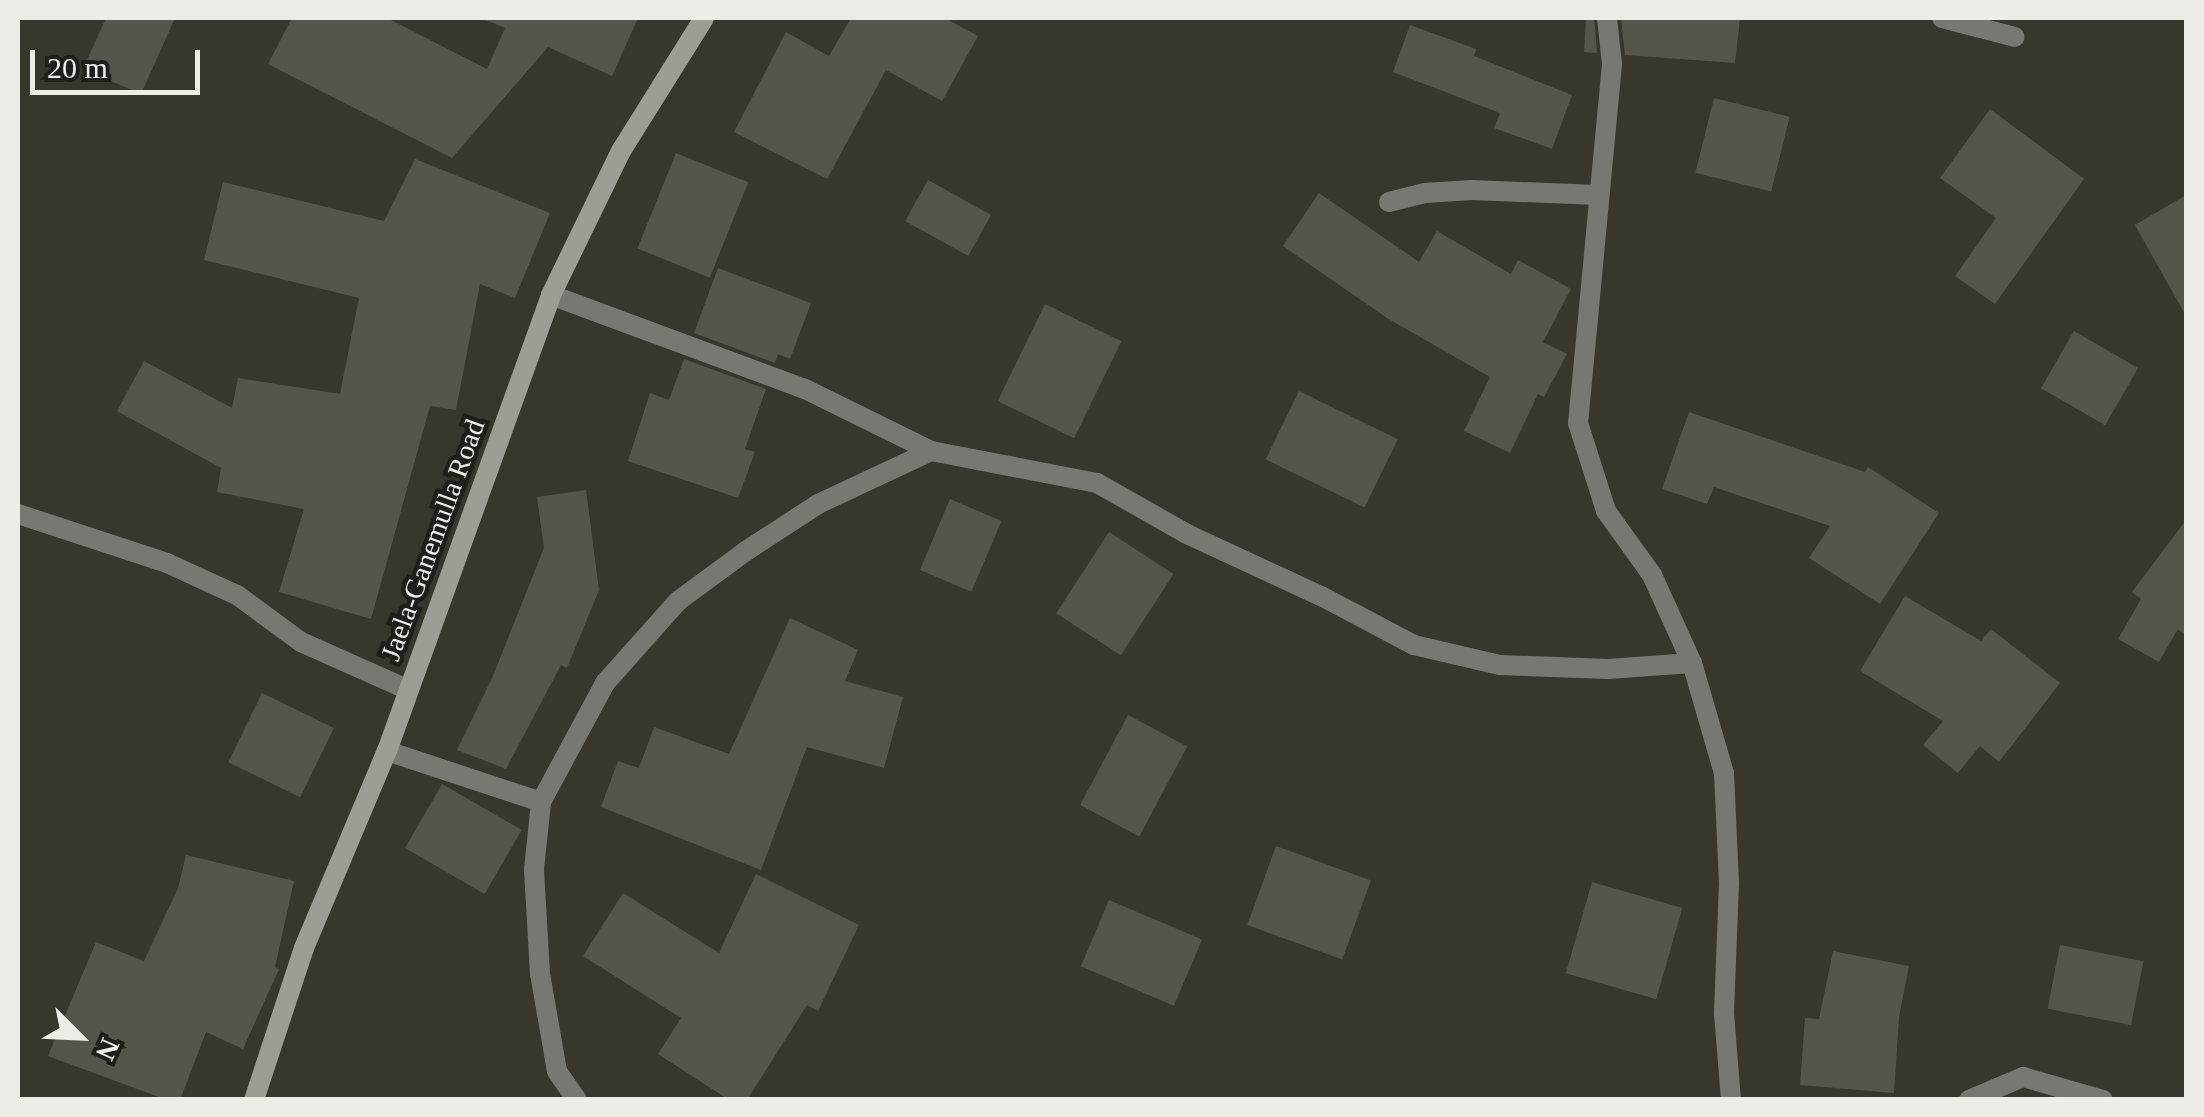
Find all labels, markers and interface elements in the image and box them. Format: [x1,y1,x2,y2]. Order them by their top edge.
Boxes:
scale bar [35,30,205,92]
text: 20 m [47,51,108,84]
street label: Jaela-Ganemulla Road [374,415,492,665]
north arrow [30,987,130,1087]
text: N [90,1034,126,1065]

